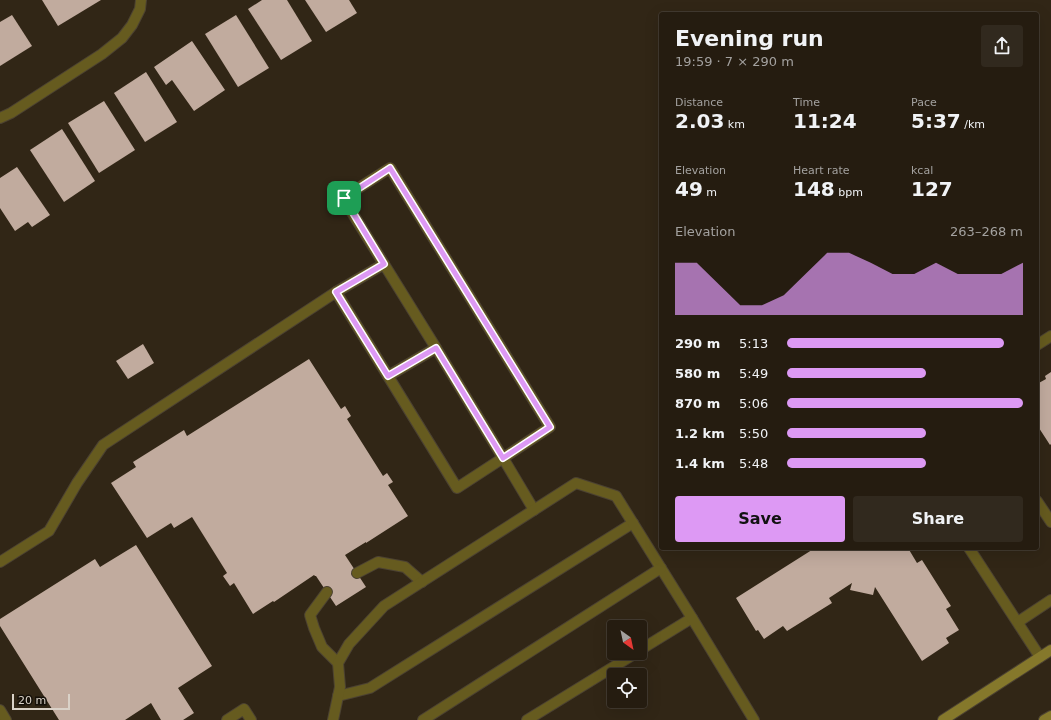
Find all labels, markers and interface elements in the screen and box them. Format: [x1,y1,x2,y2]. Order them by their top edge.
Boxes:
button: share [981,25,1023,67]
text: Evening run [675,26,824,51]
text: 19:59 · 7 × 290 m [675,54,794,69]
text: Distance [675,96,723,109]
text: Time [793,96,820,109]
text: Pace [911,96,937,109]
text: 2.03 [675,109,724,133]
text: 11:24 [793,109,857,133]
text: 5:37 [911,109,961,133]
text: km [724,118,745,131]
text: /km [961,118,985,131]
text: Elevation [675,164,726,177]
text: Heart rate [793,164,849,177]
text: kcal [911,164,933,177]
text: 49 [675,177,703,201]
text: 148 [793,177,835,201]
text: 127 [911,177,953,201]
pin [327,181,361,215]
text: m [703,186,717,199]
text: bpm [835,186,863,199]
icon: arrive [333,187,355,209]
text: Elevation [675,224,735,239]
text: 263–268 m [950,224,1023,239]
text: 290 m [675,336,720,351]
text: 5:13 [739,336,768,351]
text: 580 m [675,366,720,381]
text: 5:49 [739,366,768,381]
text: 870 m [675,396,720,411]
text: 5:06 [739,396,768,411]
text: 1.2 km [675,426,725,441]
text: 5:50 [739,426,768,441]
text: 1.4 km [675,456,725,471]
text: 5:48 [739,456,768,471]
button: Save [675,496,845,542]
button: Share [853,496,1023,542]
north arrow [607,620,647,660]
map controls [607,620,647,708]
button: locate [607,668,647,708]
scale bar [12,692,70,711]
text: 20 m [18,694,46,707]

